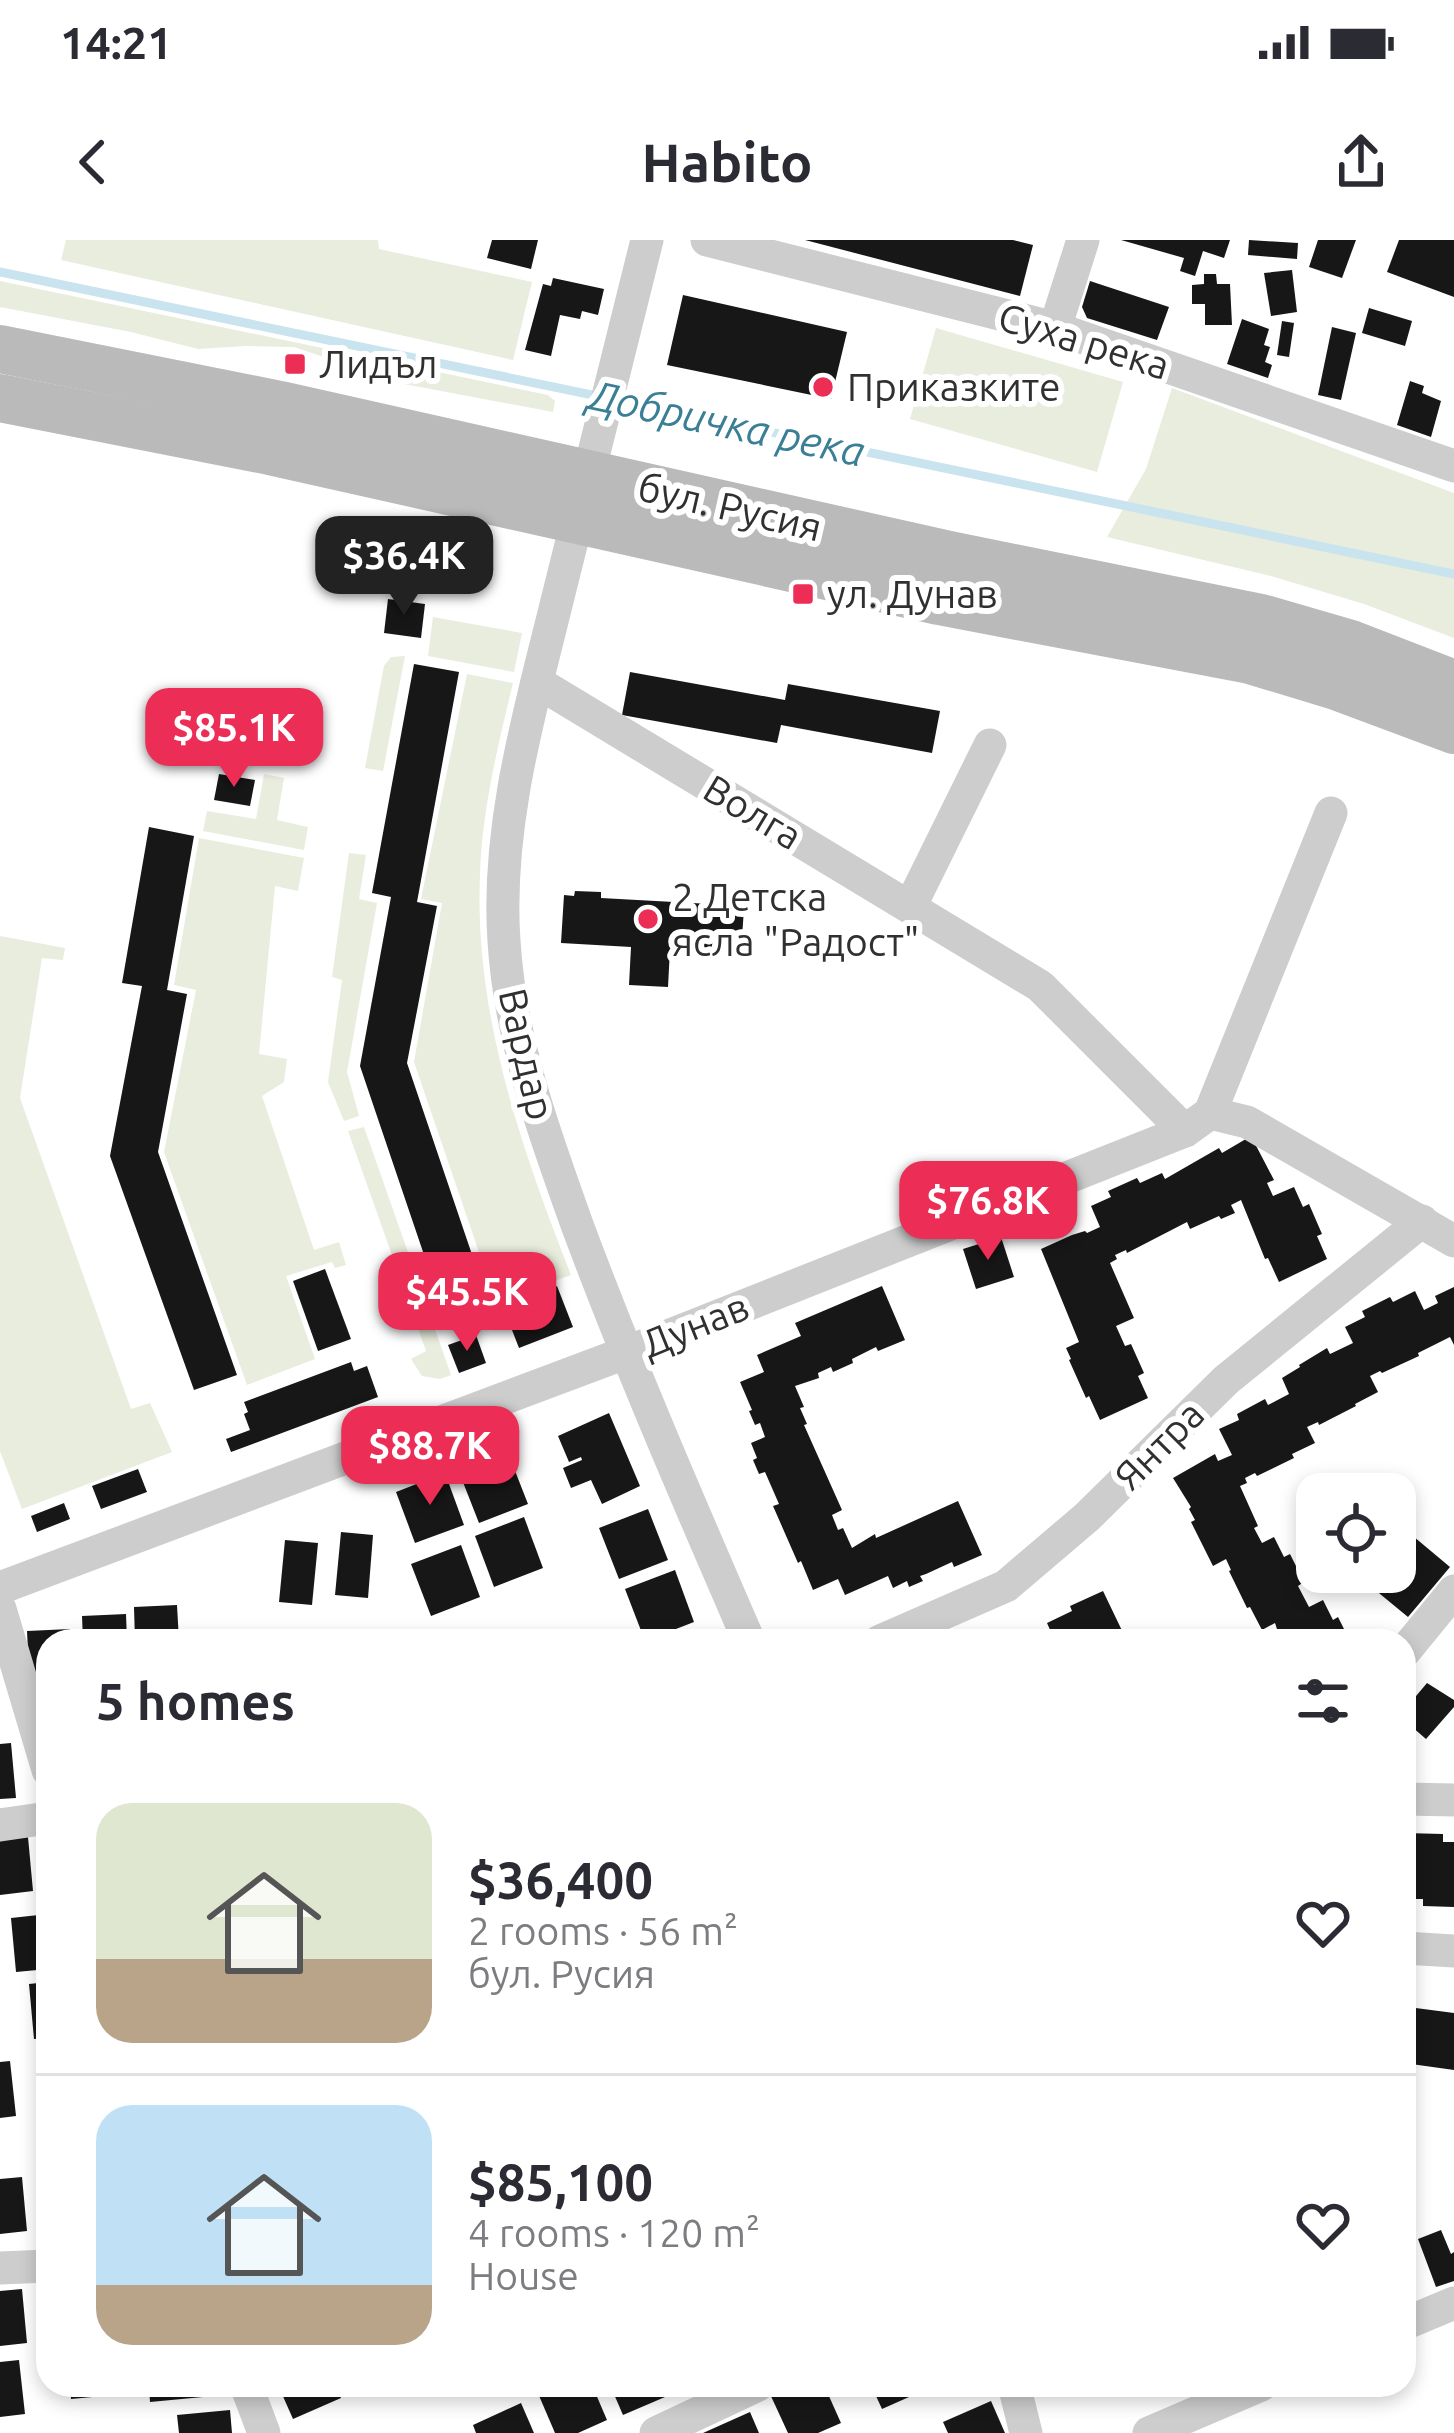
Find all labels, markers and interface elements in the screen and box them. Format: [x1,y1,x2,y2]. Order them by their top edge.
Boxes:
text: 14:21 [60,17,173,68]
icon: back [60,129,126,195]
icon: share [1328,129,1394,195]
text: Habito [642,132,812,192]
street label: Суха река [994,294,1175,387]
place label: Лидъл [319,342,438,385]
marker: Лидъл [282,351,308,377]
place label: Приказките [847,365,1061,408]
water label: Добричка река [581,370,869,475]
marker: Приказките [810,374,836,400]
street label: бул. Русия [634,465,826,548]
pin: $36.4K [306,516,502,618]
text: $36.4K [342,533,466,576]
place label: ул. Дунав [827,572,998,615]
marker: ул. Дунав [790,581,816,607]
pin: $85.1K [136,688,332,790]
text: $85.1K [172,705,296,748]
street label: Волга [697,766,810,857]
place label: 2 Детска ясла "Радост" [672,875,919,963]
marker: 2 Детска ясла "Радост" [635,906,661,932]
street label: Вардар [492,984,563,1124]
pin: $76.8K [890,1161,1086,1263]
text: $76.8K [926,1178,1050,1221]
pin: $45.5K [369,1252,565,1354]
text: $45.5K [405,1269,529,1312]
street label: Дунав [635,1284,755,1365]
street label: Янтра [1106,1392,1212,1498]
pin: $88.7K [332,1406,528,1508]
text: $88.7K [368,1423,492,1466]
map controls [1296,1473,1416,1593]
button: locate [1296,1473,1416,1593]
icon: filters [1290,1668,1356,1734]
text: 5 homes [96,1672,295,1730]
icon: home [192,1851,336,1995]
text: $36,400 [468,1851,653,1909]
icon: heart [1290,1890,1356,1956]
text: 2 rooms · 56 m² [468,1909,738,1952]
text: бул. Русия [468,1952,655,1995]
icon: home [192,2153,336,2297]
text: $85,100 [468,2153,653,2211]
icon: heart [1290,2192,1356,2258]
text: 4 rooms · 120 m² [468,2211,760,2254]
text: House [468,2254,579,2297]

